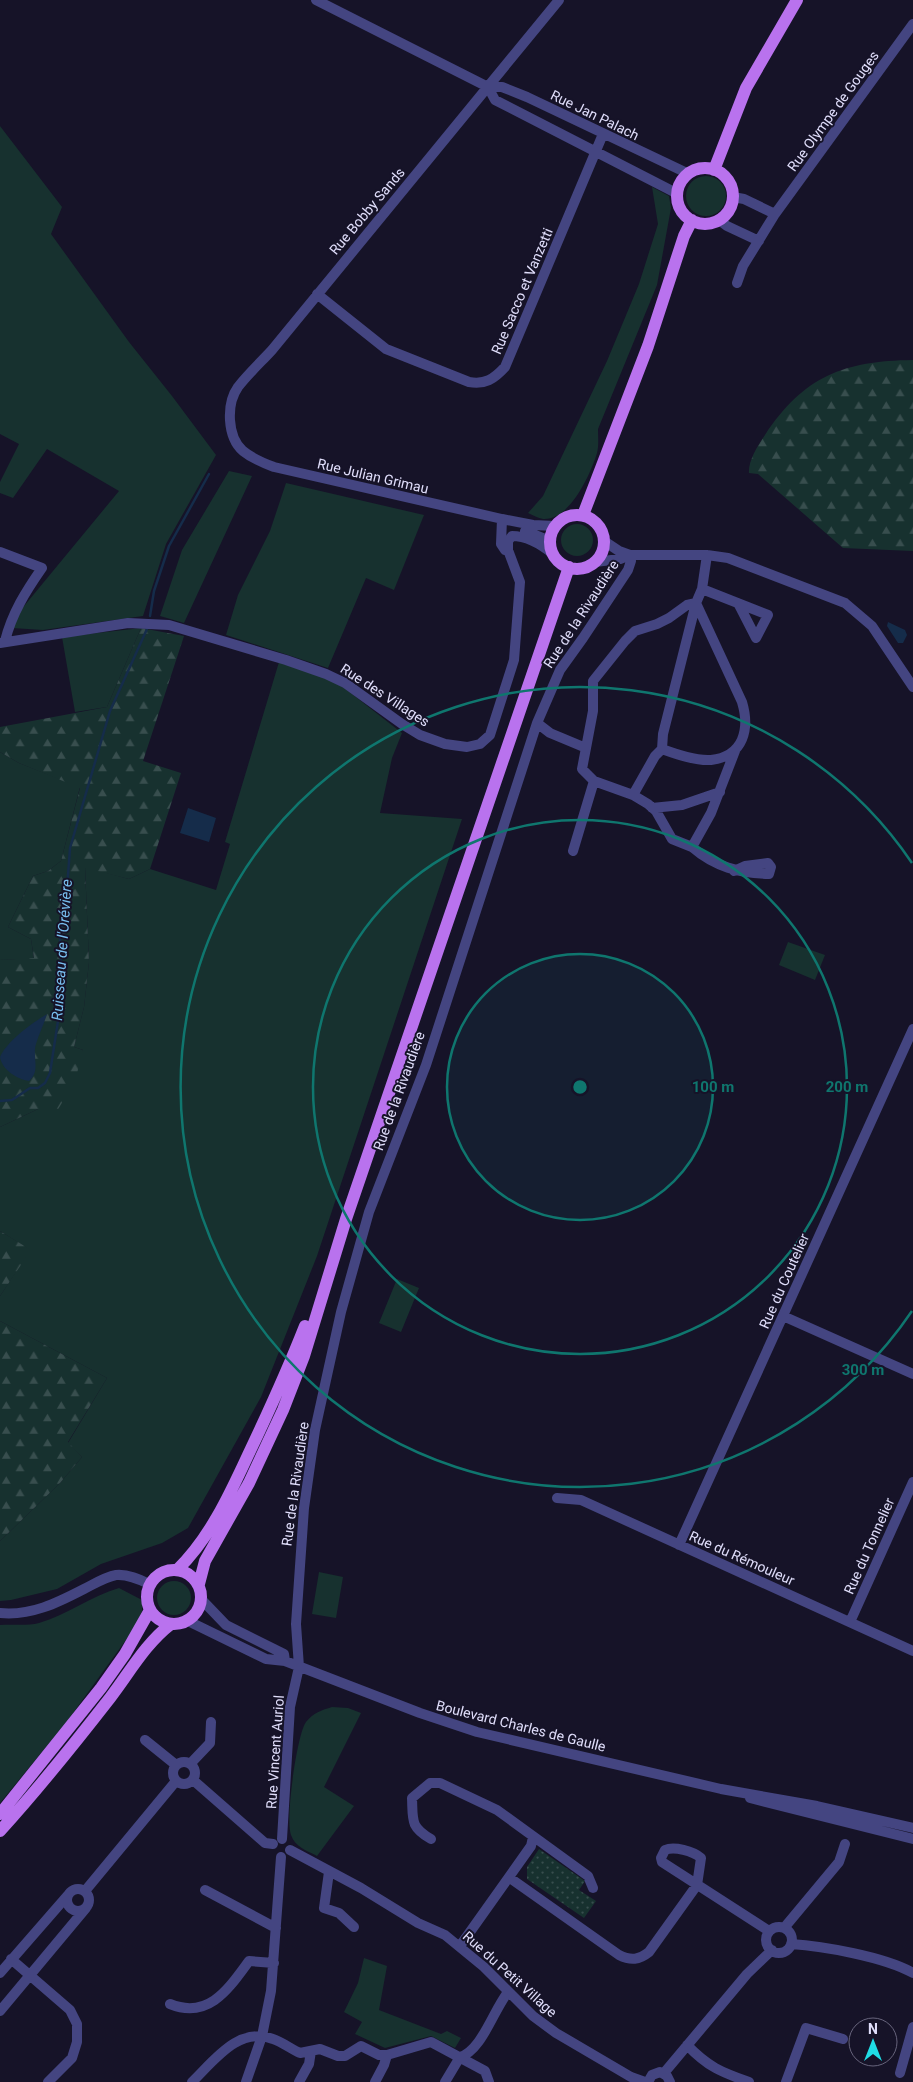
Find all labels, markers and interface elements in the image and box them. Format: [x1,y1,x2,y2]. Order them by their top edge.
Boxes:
street label: Rue Olympe de Gouges [784,48,882,174]
street label: Rue Jan Palach [548,87,642,143]
street label: Rue Bobby Sands [326,164,408,258]
street label: Rue Sacco et Vanzetti [488,225,556,357]
street label: Rue Julian Grimau [316,455,430,497]
street label: Rue de la Rivaudière [540,557,622,671]
street label: Rue des Villages [338,660,432,730]
water label: Ruisseau de l'Orévière [48,878,76,1021]
street label: Rue de la Rivaudière [370,1029,428,1153]
centre of rings [571,1078,589,1096]
text: 100 m [692,1078,734,1096]
text: 200 m [826,1078,868,1096]
street label: Rue du Coutelier [756,1231,812,1331]
text: 300 m [842,1361,884,1379]
street label: Rue de la Rivaudière [278,1421,312,1547]
street label: Rue du Tonnelier [841,1495,897,1597]
street label: Rue du Rémouleur [687,1528,797,1589]
street label: Rue Vincent Auriol [263,1695,287,1809]
street label: Boulevard Charles de Gaulle [435,1697,607,1755]
street label: Rue du Petit Village [460,1928,560,2020]
north arrow [848,2017,898,2067]
text: N [868,2021,878,2037]

